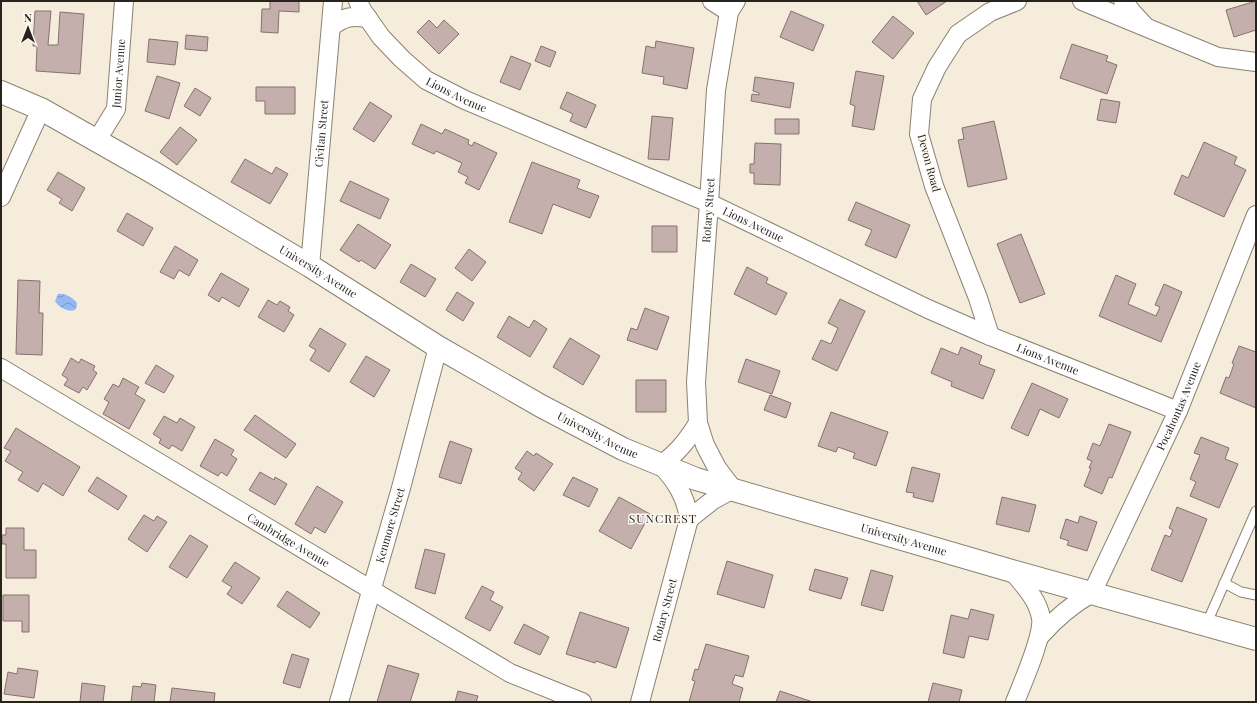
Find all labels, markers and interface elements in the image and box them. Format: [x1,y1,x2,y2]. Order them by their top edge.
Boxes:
north arrow [8,8,48,48]
text: N [24,10,32,25]
street label: Junior Avenue [108,38,128,109]
street label: Lions Avenue [424,73,490,116]
street label: Civitan Street [311,99,331,168]
street label: Devon Road [915,132,945,194]
street label: Rotary Street [698,177,718,243]
street label: Lions Avenue [721,203,787,245]
street label: University Avenue [277,242,361,301]
street label: Lions Avenue [1015,339,1082,378]
street label: Pocahontas Avenue [1153,359,1204,453]
street label: University Avenue [555,408,641,462]
street label: Kenmore Street [372,486,408,565]
street label: Cambridge Avenue [245,509,333,570]
district label: SUNCREST [629,510,697,526]
street label: University Avenue [859,519,949,559]
street label: Rotary Street [648,577,680,643]

